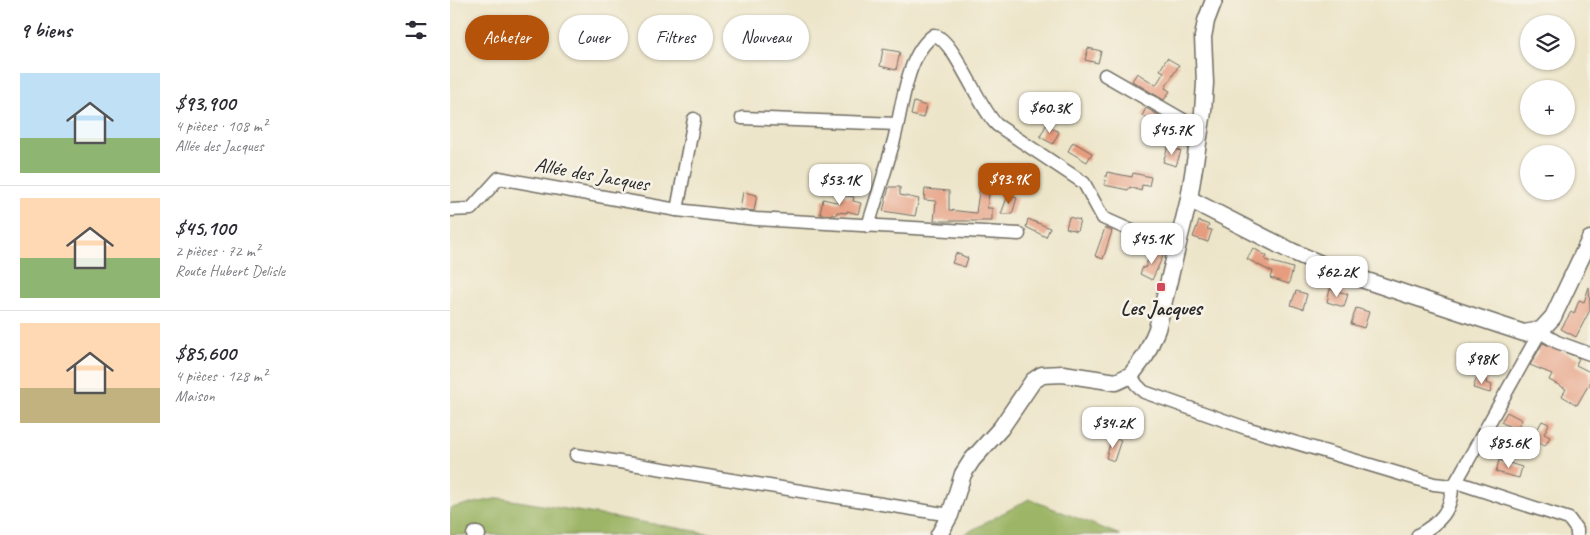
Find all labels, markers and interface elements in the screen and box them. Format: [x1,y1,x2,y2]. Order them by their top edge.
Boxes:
chip: Acheter [465,15,549,60]
chip: Louer [559,15,628,60]
chip: Filtres [638,15,713,60]
chip: Nouveau [723,15,809,60]
map controls [1520,15,1575,200]
button: layers [1520,15,1575,70]
icon: filters [402,16,430,44]
text: 9 biens [20,17,72,43]
button: + [1520,80,1575,135]
text: $93,900 [175,90,235,116]
pin: $60.3K [1009,92,1091,134]
icon: home [60,93,120,153]
text: $60.3K [1030,98,1070,118]
pin: $45.7K [1131,114,1213,156]
text: 4 pièces · 108 m² [175,116,267,136]
text: $45.7K [1152,120,1192,140]
text: Allée des Jacques [175,136,263,156]
button: − [1520,145,1575,200]
street label: Allée des Jacques [533,151,653,197]
pin: $93.9K [968,162,1050,205]
pin: $53.1K [799,164,881,206]
text: $93.9K [989,169,1029,189]
text: $53.1K [820,170,860,190]
text: $45,100 [175,215,236,241]
icon: home [60,218,120,278]
pin: $45.1K [1111,222,1193,265]
text: $45.1K [1132,229,1172,249]
text: 2 pièces · 72 m² [175,241,260,261]
pin: $62.2K [1296,256,1378,298]
text: Route Hubert Delisle [175,261,285,281]
text: $62.2K [1317,262,1357,282]
marker: Les Jacques [1155,281,1167,293]
place label: Les Jacques [1120,295,1204,321]
text: $85,600 [175,340,236,366]
pin: $98K [1452,342,1512,385]
icon: home [60,343,120,403]
text: $98K [1467,349,1497,369]
text: 4 pièces · 128 m² [175,366,267,386]
text: Maison [175,386,215,406]
pin: $34.2K [1072,406,1154,449]
text: $34.2K [1093,413,1133,433]
pin: $85.6K [1468,426,1550,469]
text: $85.6K [1489,433,1529,453]

